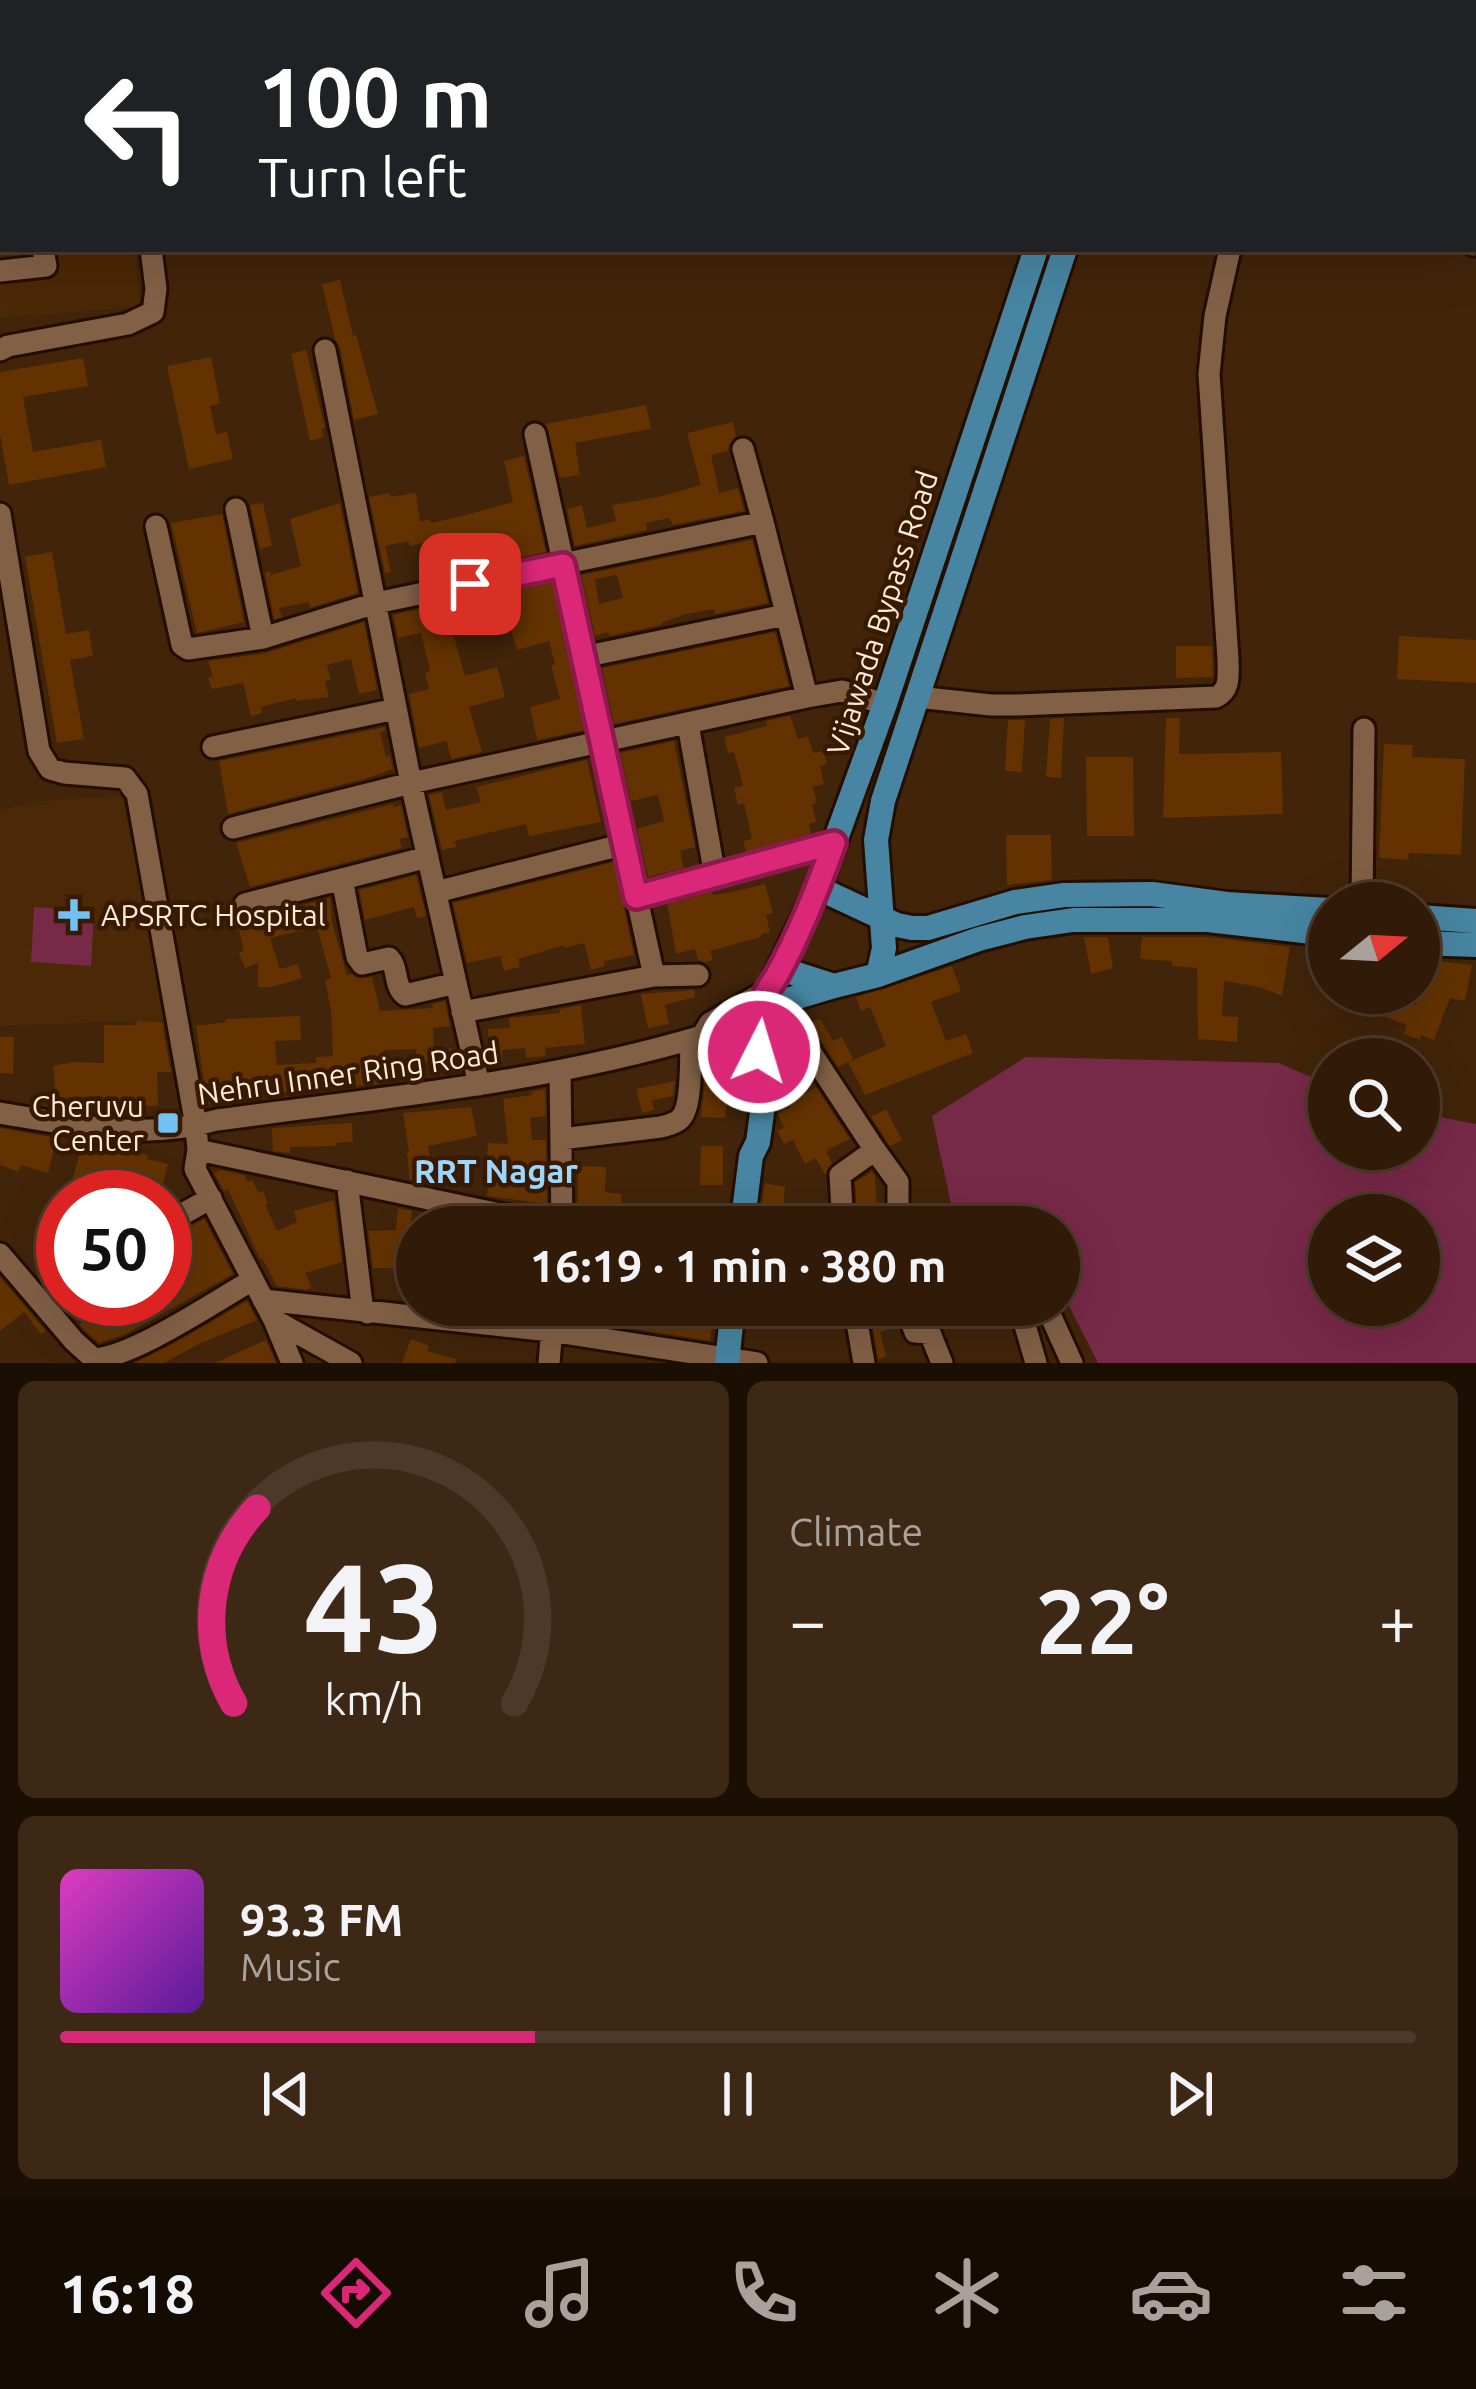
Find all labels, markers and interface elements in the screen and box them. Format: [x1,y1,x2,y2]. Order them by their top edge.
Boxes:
icon: left [60,48,216,204]
text: 100 m [258,49,492,143]
text: Turn left [258,147,467,207]
street label: Vijawada Bypass Road [820,467,944,759]
pin [419,533,521,635]
icon: arrive [437,551,503,617]
north arrow [1308,882,1440,1014]
map controls [1308,882,1440,1326]
place label: APSRTC Hospital [101,898,326,932]
marker: APSRTC Hospital [58,899,90,931]
position arrow [696,989,822,1115]
street label: Nehru Inner Ring Road [195,1035,501,1111]
button: search [1308,1038,1440,1170]
place label: Cheruvu Center [32,1089,145,1157]
marker: Cheruvu Center [155,1110,181,1136]
district label: RRT Nagar [414,1152,578,1189]
speed limit sign: 50 [36,1170,192,1326]
button: layers [1308,1194,1440,1326]
text: 16:19 · 1 min · 380 m [530,1240,946,1291]
text: Climate [789,1510,923,1553]
text: 43 [303,1536,444,1676]
text: 22° [1036,1570,1169,1671]
text: − [789,1583,826,1657]
text: + [1379,1583,1416,1657]
text: km/h [324,1674,423,1722]
text: 93.3 FM [240,1894,403,1945]
text: Music [240,1945,341,1988]
icon: previous [253,2061,319,2127]
icon: pause [705,2061,771,2127]
icon: next [1157,2061,1223,2127]
icon: directions [314,2251,398,2335]
icon: music [518,2251,602,2335]
icon: phone [722,2251,806,2335]
icon: climate [925,2251,1009,2335]
icon: car [1129,2251,1213,2335]
icon: filters [1332,2251,1416,2335]
text: 16:18 [60,2263,195,2323]

